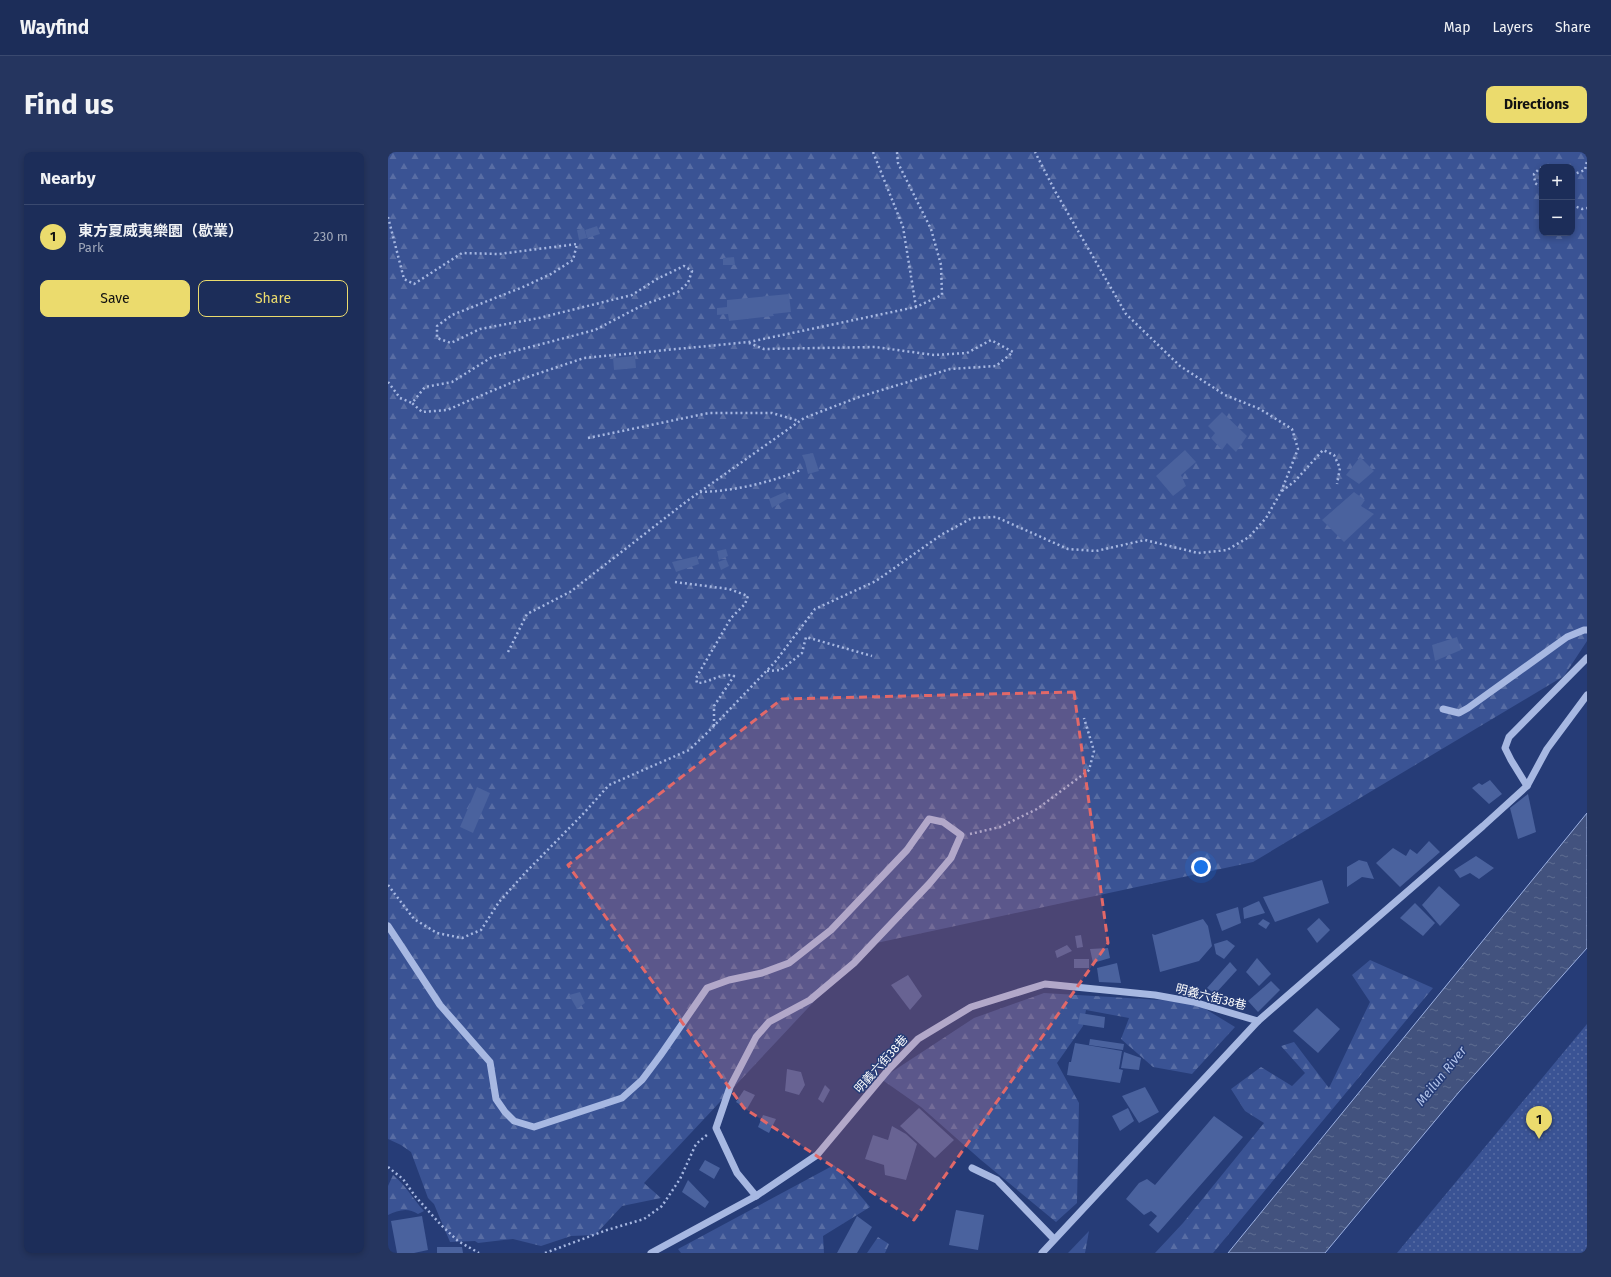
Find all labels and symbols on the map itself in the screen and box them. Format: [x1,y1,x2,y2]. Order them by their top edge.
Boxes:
your location [1191,857,1211,877]
street label: 明義六街38巷 [1174,981,1248,1013]
street label: 明義六街38巷 [852,1032,910,1096]
water label: Meilun River [1413,1043,1470,1109]
pin: 1 [1526,1106,1552,1139]

